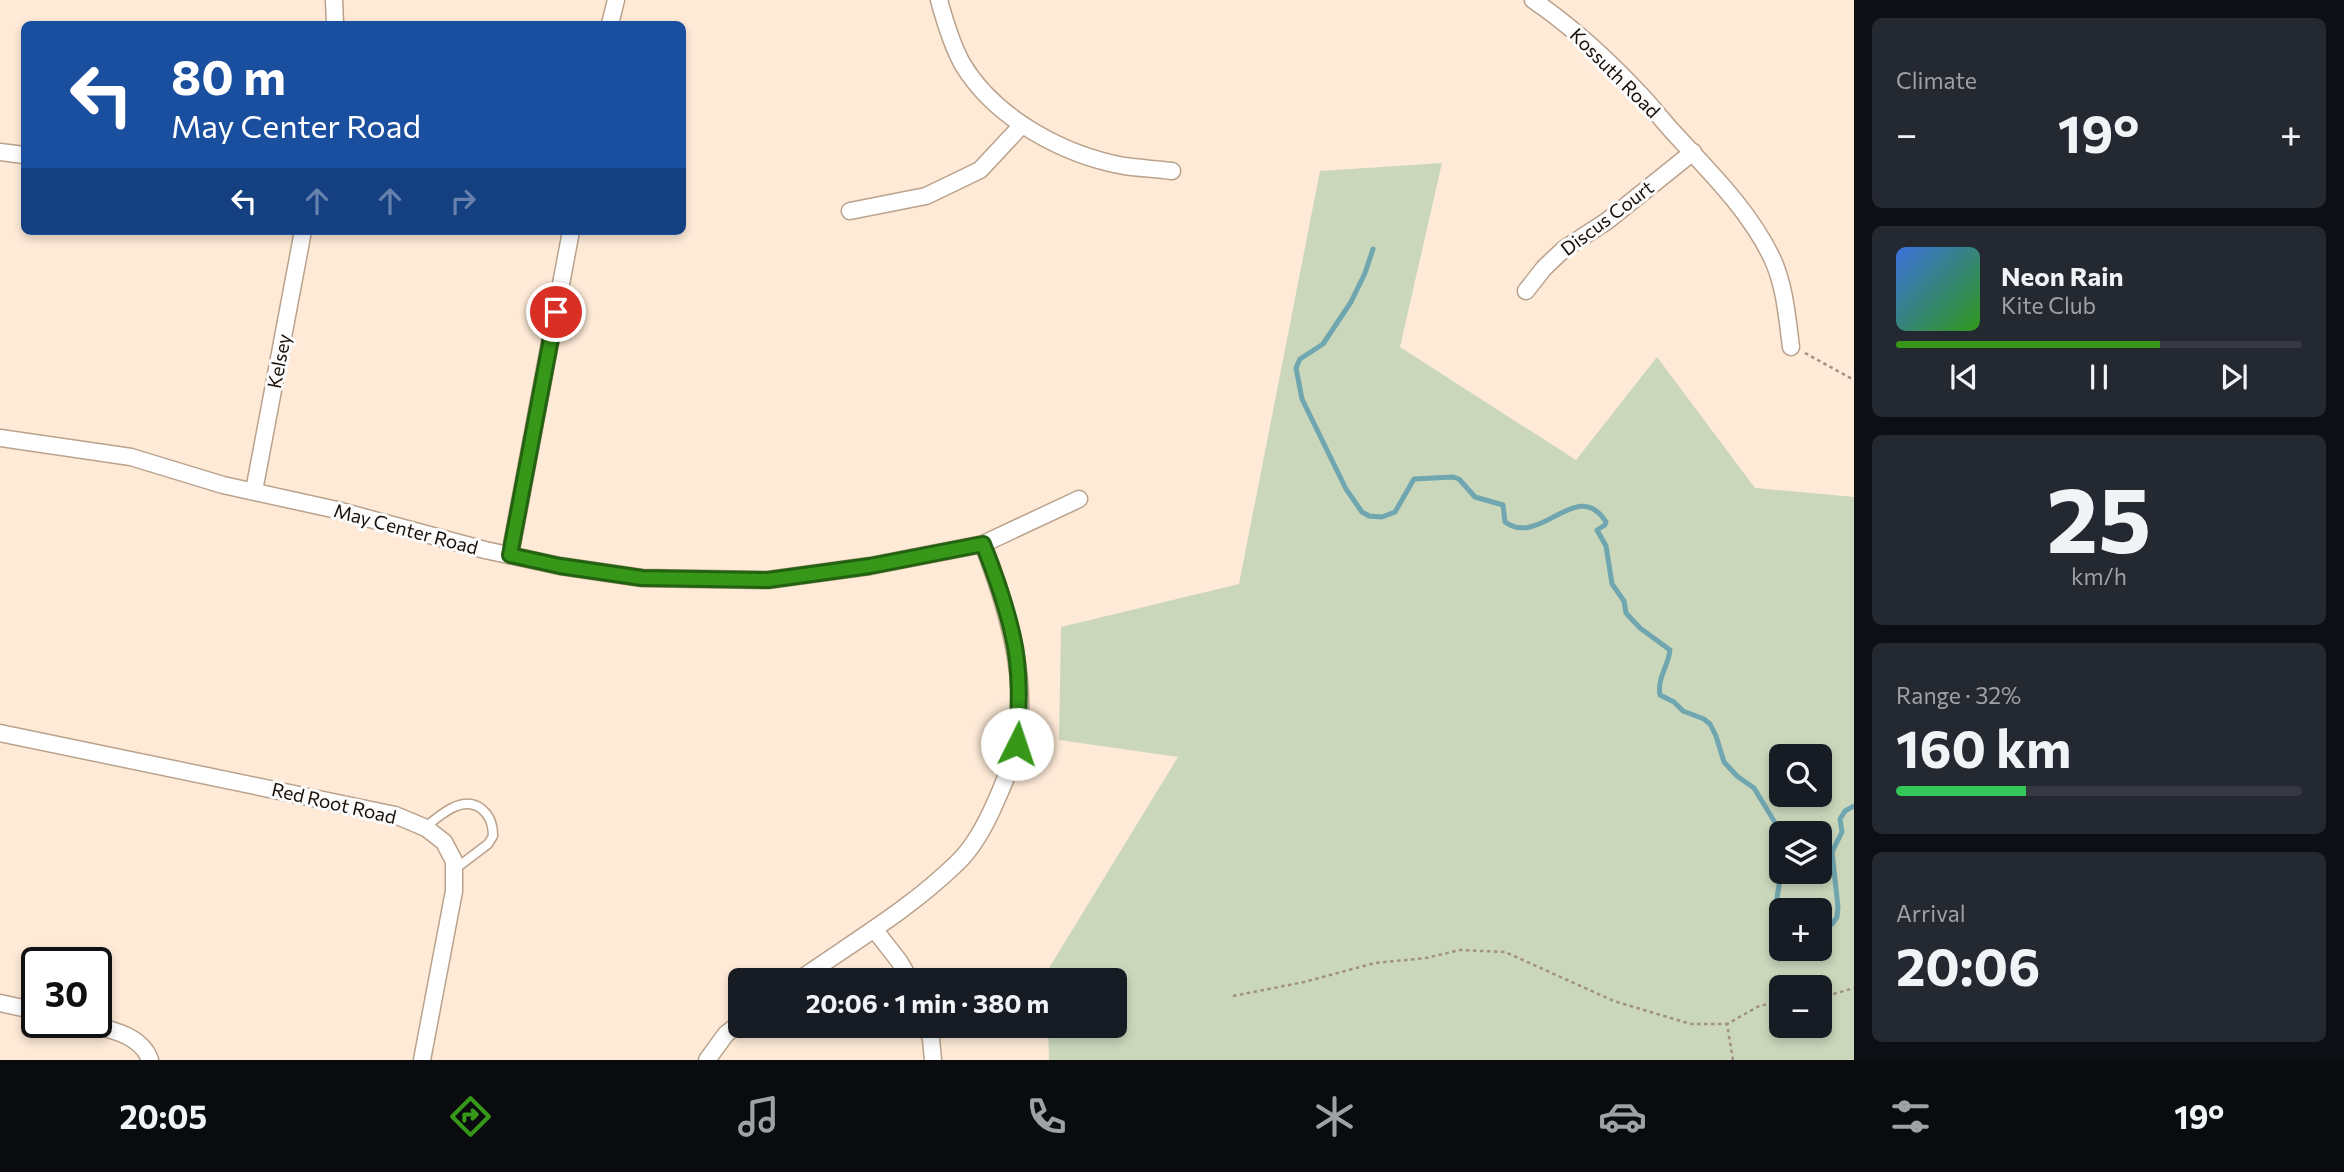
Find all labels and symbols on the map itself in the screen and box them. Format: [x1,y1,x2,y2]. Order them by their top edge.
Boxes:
street label: Kossuth Road [1566,23,1665,122]
street label: Discus Court [1556,175,1658,260]
pin [526,282,586,342]
street label: Kelsey [262,331,295,390]
street label: May Center Road [331,498,481,559]
position arrow [980,707,1054,781]
street label: Red Root Road [270,777,399,828]
speed limit sign: 30 [21,947,112,1038]

